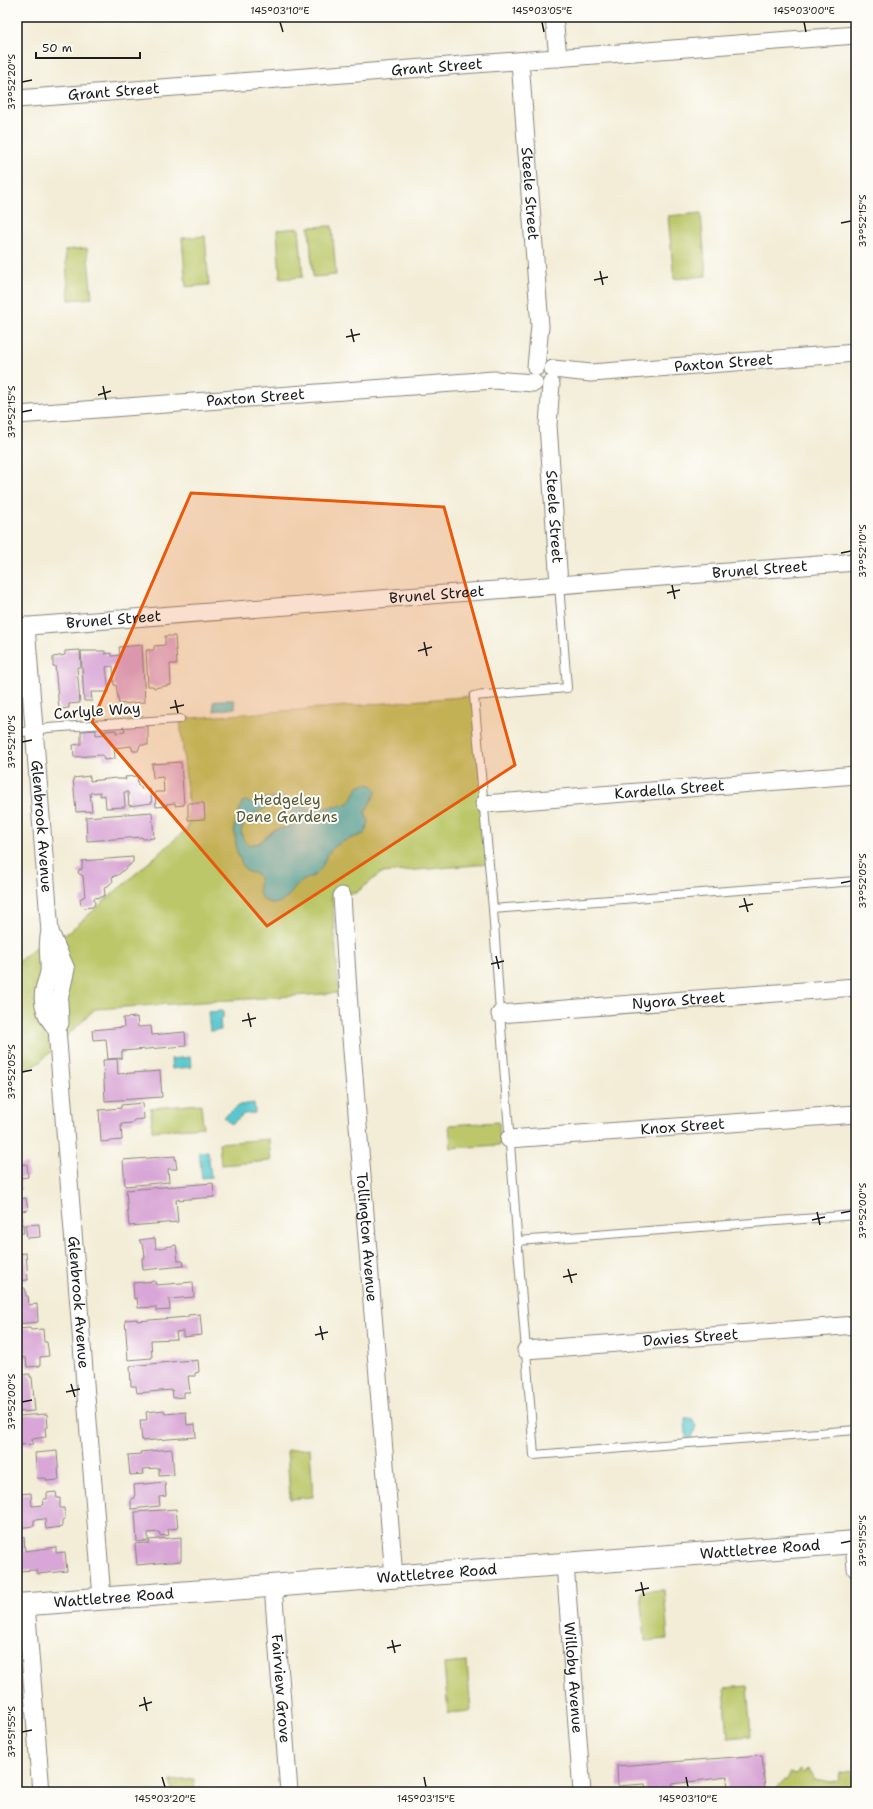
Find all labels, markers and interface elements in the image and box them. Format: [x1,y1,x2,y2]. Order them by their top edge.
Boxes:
text: 145°03'10"E [251,4,309,17]
text: 145°03'05"E [512,4,572,17]
text: 145°03'00"E [773,4,835,17]
scale bar [36,34,140,60]
text: 50 m [42,40,72,56]
text: 37°52'20"S [5,53,18,110]
street label: Grant Street [390,54,483,80]
street label: Grant Street [67,78,160,105]
street label: Steele Street [517,146,543,241]
text: 37°52'15"S [856,194,869,247]
street label: Paxton Street [673,349,773,377]
street label: Paxton Street [205,384,305,411]
text: 37°52'15"S [5,385,18,438]
street label: Steele Street [541,469,568,564]
text: 37°52'10"S [856,524,869,578]
street label: Brunel Street [711,556,808,583]
street label: Brunel Street [388,581,485,608]
street label: Brunel Street [65,606,162,633]
street label: Carlyle Way [53,698,141,724]
text: 37°52'10"S [5,715,18,769]
street label: Glenbrook Avenue [27,759,57,893]
street label: Kardella Street [614,775,725,804]
park label: Hedgeley Dene Gardens [236,790,338,827]
text: 37°52'05"S [856,853,869,909]
street label: Nyora Street [631,987,726,1014]
text: 37°52'05"S [5,1044,18,1100]
street label: Knox Street [640,1113,725,1140]
street label: Tollington Avenue [352,1171,382,1303]
text: 37°52'00"S [856,1182,869,1239]
street label: Glenbrook Avenue [63,1235,94,1369]
street label: Davies Street [642,1324,739,1351]
text: 37°52'00"S [5,1373,18,1430]
text: 37°51'55"S [856,1514,869,1567]
street label: Wattletree Road [699,1535,821,1564]
street label: Wattletree Road [376,1559,498,1588]
street label: Wattletree Road [53,1583,175,1612]
street label: Willoby Avenue [559,1621,588,1734]
street label: Fairview Grove [267,1633,295,1744]
text: 37°51'55"S [5,1705,18,1758]
text: 145°03'20"E [134,1792,196,1805]
text: 145°03'15"E [397,1792,455,1805]
text: 145°03'10"E [659,1792,717,1805]

